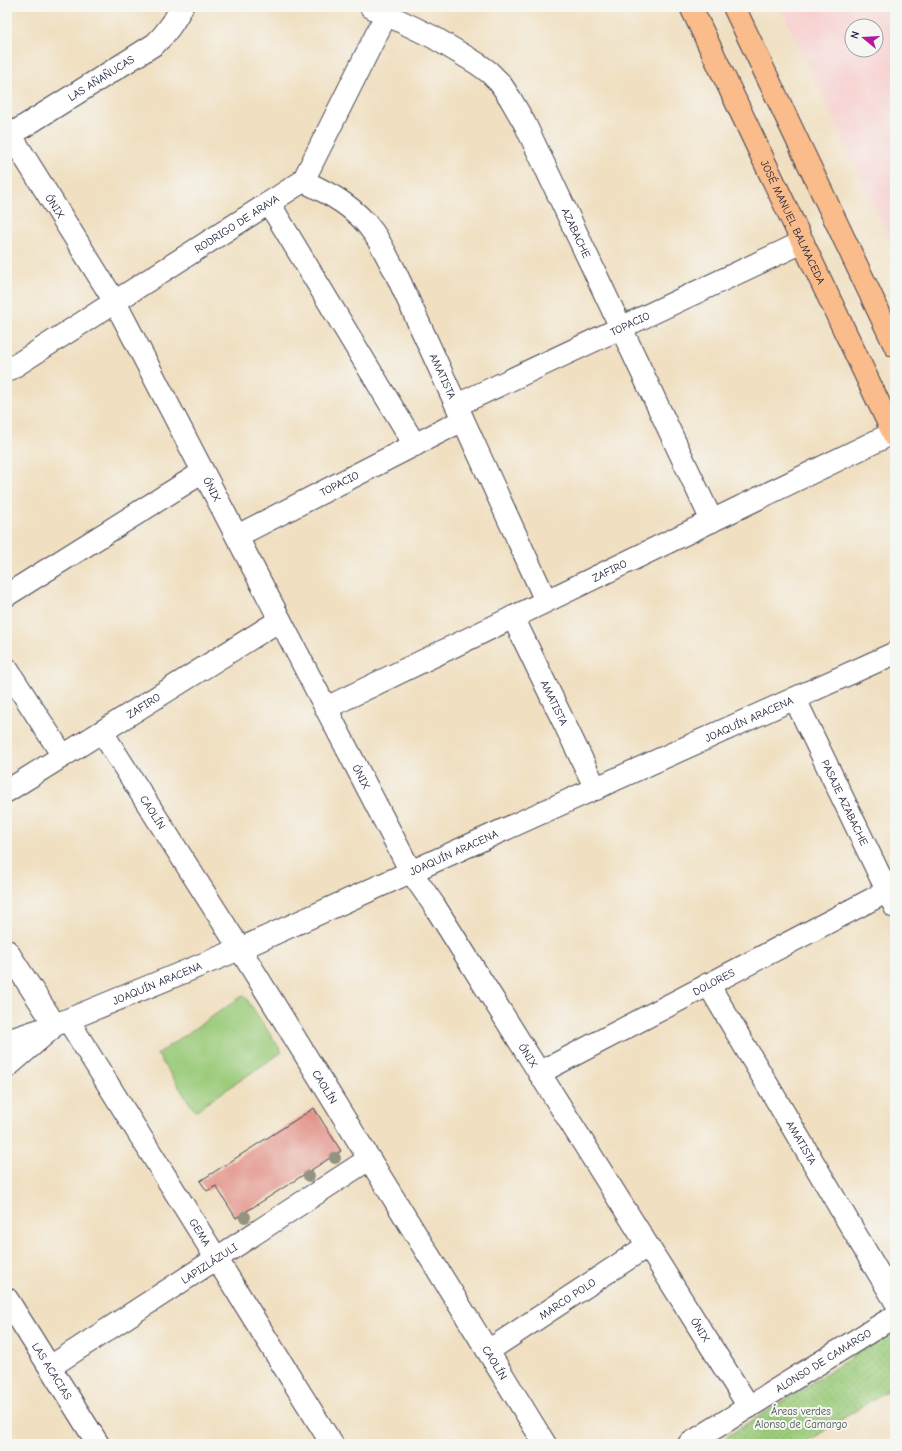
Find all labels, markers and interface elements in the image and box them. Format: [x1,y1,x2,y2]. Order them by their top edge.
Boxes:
north arrow [844,18,884,58]
text: N [848,30,862,40]
street label: LAS AÑAÑUCAS [66,53,137,104]
street label: JOSÉ MANUEL BALMACEDA [758,158,828,287]
street label: ÓNIX [42,191,67,221]
street label: RODRIGO DE ARAYA [192,192,282,256]
street label: AZABACHE [559,206,593,261]
street label: TOPACIO [608,309,652,339]
street label: AMATISTA [427,352,459,402]
street label: TOPACIO [318,469,361,499]
street label: ÓNIX [200,474,224,504]
street label: ZAFIRO [590,557,629,585]
street label: AMATISTA [537,678,570,728]
street label: ZAFIRO [125,691,163,721]
street label: JOAQUÍN ARACENA [703,694,796,745]
street label: PASAJE AZABACHE [818,758,871,848]
street label: ÓNIX [349,762,373,792]
street label: CAOLÍN [137,793,168,832]
street label: JOAQUÍN ARACENA [408,827,501,879]
street label: JOAQUÍN ARACENA [111,959,204,1008]
street label: DOLORES [691,966,737,999]
street label: ÓNIX [515,1041,540,1070]
street label: CAOLÍN [309,1068,340,1106]
street label: AMATISTA [783,1119,819,1167]
street label: GEMA [186,1216,214,1249]
street label: LAPIZLÁZULI [179,1241,240,1287]
street label: MARCO POLO [537,1276,598,1322]
street label: ÓNIX [688,1315,713,1345]
street label: ALONSO DE CAMARGO [773,1326,874,1396]
street label: LAS ACACIAS [29,1340,74,1402]
street label: CAOLÍN [479,1344,510,1382]
park label: Áreas verdes Alonso de Camargo [755,1404,847,1431]

